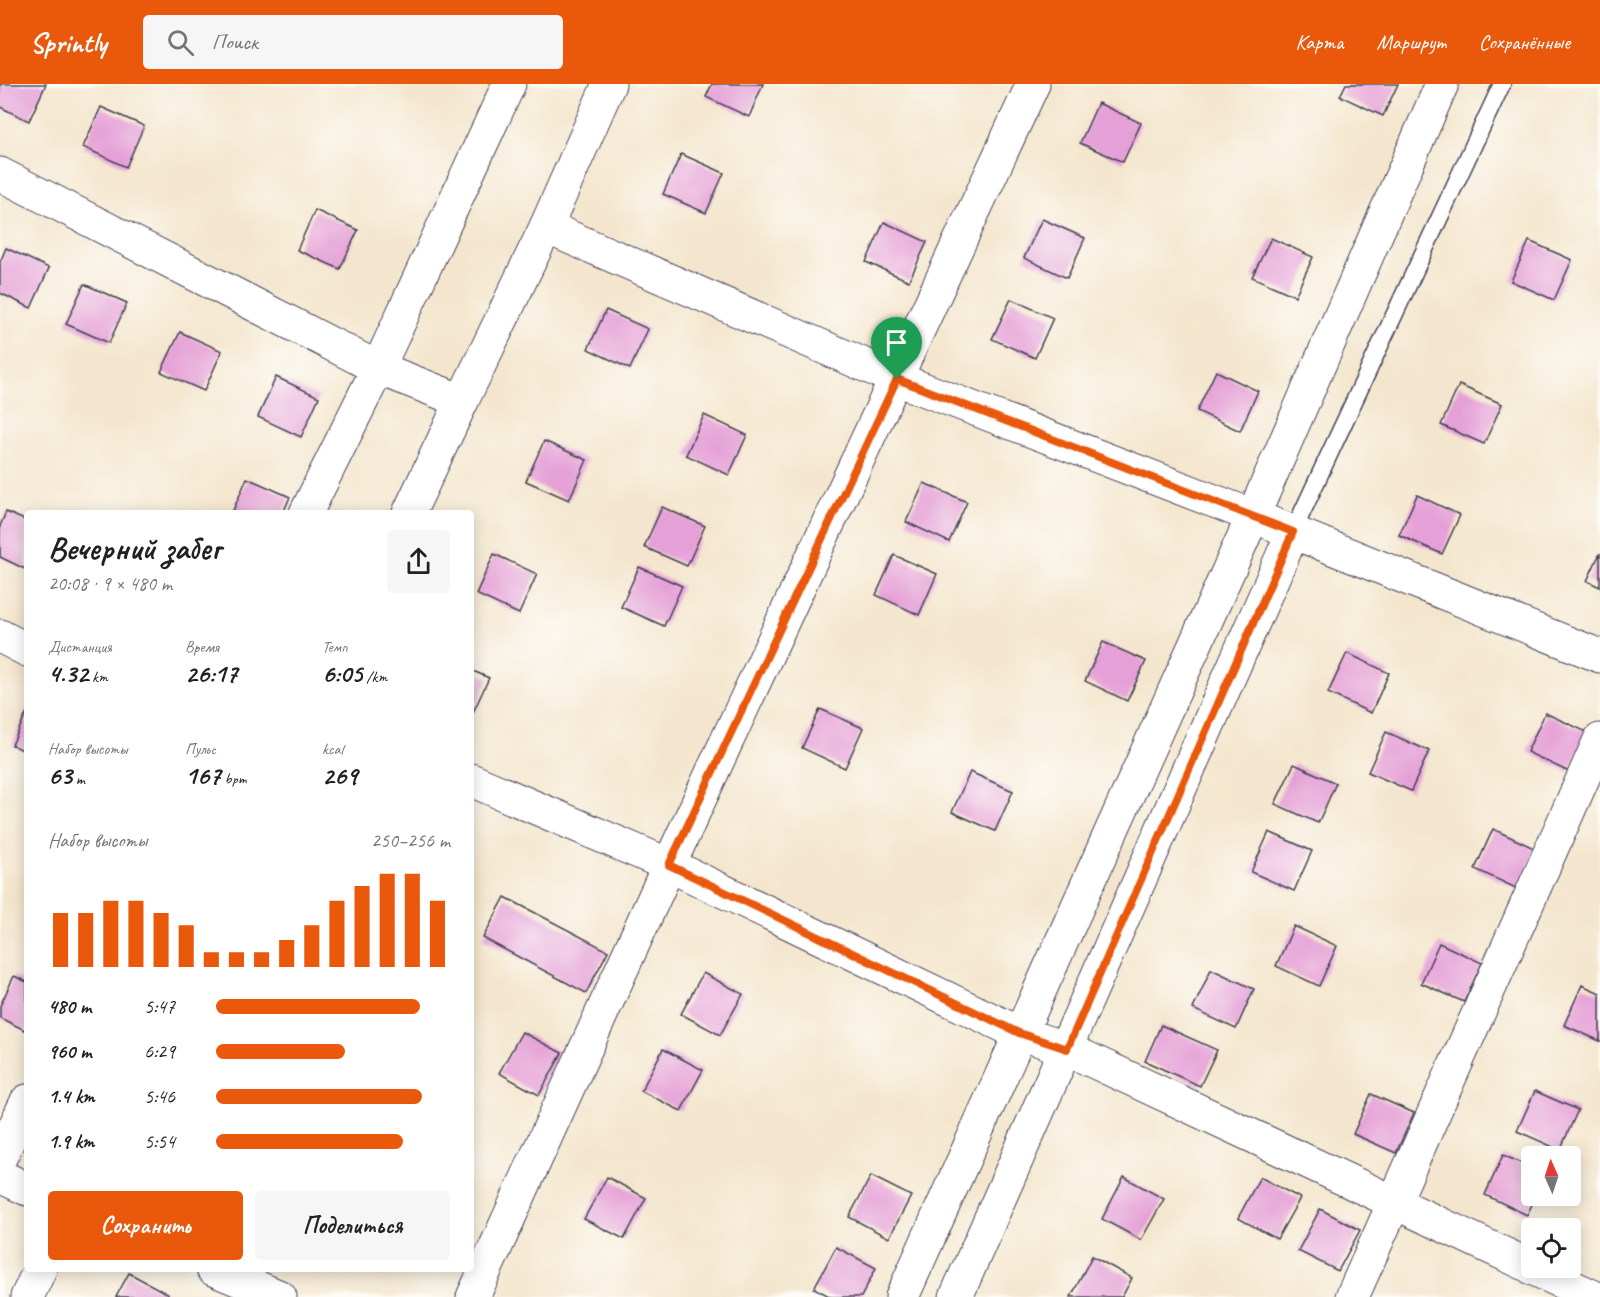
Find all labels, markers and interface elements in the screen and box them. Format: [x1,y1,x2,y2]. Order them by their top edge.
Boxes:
search box [143,15,563,69]
text: Sprintly [30,25,107,60]
icon: search [164,26,197,59]
text: Поиск [212,28,258,56]
text: Карта [1295,29,1344,55]
text: Маршрут [1377,29,1446,55]
text: Сохранённые [1479,29,1570,55]
pin [871,317,922,379]
icon: arrive [880,326,913,359]
text: Вечерний забег [48,527,221,569]
button: share [387,530,450,593]
text: 20:08 · 9 × 480 m [48,571,172,596]
text: Дистанция [48,637,112,657]
text: Время [185,637,219,657]
text: Темп [322,637,348,657]
text: 4.32 [48,657,88,690]
text: 26:17 [185,657,237,690]
text: 6:05 [322,657,362,690]
text: km [88,667,108,687]
text: /km [362,667,387,687]
text: Набор высоты [48,739,127,759]
text: Пульс [185,739,216,759]
text: kcal [322,739,343,759]
text: 63 [48,759,72,792]
text: 167 [185,759,221,792]
text: 269 [322,759,357,792]
text: m [72,769,85,789]
text: bpm [221,769,246,789]
text: Набор высоты [48,828,147,853]
text: 250–256 m [371,828,450,853]
text: 480 m [48,994,91,1019]
text: 5:47 [144,994,175,1019]
text: 960 m [48,1039,91,1064]
text: 6:29 [144,1039,175,1064]
text: 1.4 km [48,1084,95,1109]
text: 5:46 [144,1084,175,1109]
text: 1.9 km [48,1129,94,1154]
text: 5:54 [144,1129,175,1154]
north arrow [1521,1146,1581,1206]
map controls [1521,1146,1581,1278]
button: Сохранить [48,1191,243,1260]
button: Поделиться [255,1191,450,1260]
button: locate [1521,1218,1581,1278]

